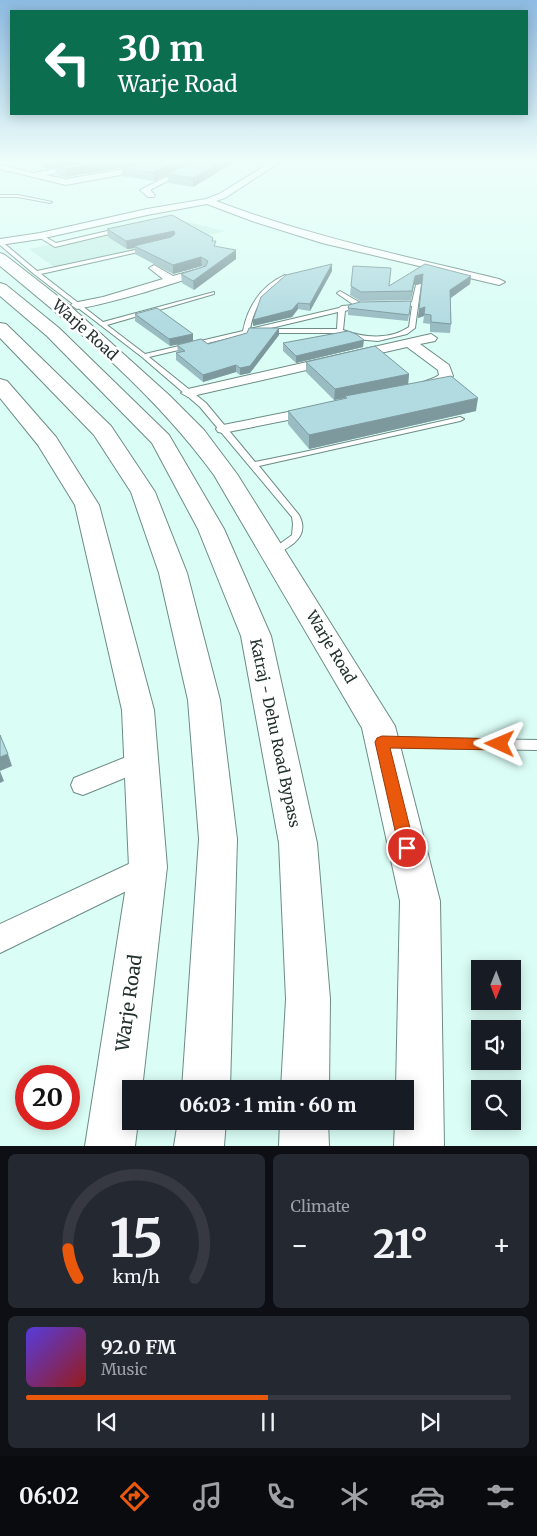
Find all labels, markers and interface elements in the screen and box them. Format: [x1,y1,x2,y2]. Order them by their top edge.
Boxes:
text: 30 m [118,27,204,71]
icon: left [35,30,100,95]
text: Warje Road [118,70,238,98]
street label: Warje Road [48,295,122,364]
street label: Warje Road [302,606,361,687]
street label: Katraj - Dehu Road Bypass [246,637,305,829]
position arrow [473,717,525,769]
pin [386,827,428,869]
icon: arrive [393,834,421,862]
street label: Warje Road [110,953,147,1054]
north arrow [471,960,521,1010]
map controls [471,960,521,1130]
button: sound [471,1020,521,1070]
speed limit sign: 20 [15,1065,80,1130]
button: search [471,1080,521,1130]
text: 06:03 · 1 min · 60 m [180,1093,356,1117]
text: Climate [291,1196,350,1216]
text: 15 [110,1206,163,1271]
text: 21° [373,1221,428,1268]
text: − [291,1227,309,1263]
text: + [492,1227,511,1263]
text: km/h [113,1265,160,1288]
text: 92.0 FM [101,1335,176,1359]
text: Music [101,1359,147,1379]
icon: previous [93,1408,121,1436]
icon: pause [254,1408,282,1436]
icon: next [416,1408,444,1436]
icon: directions [117,1479,152,1514]
icon: music [190,1479,225,1514]
icon: phone [263,1479,298,1514]
icon: climate [337,1479,372,1514]
icon: car [410,1479,445,1514]
icon: filters [483,1479,518,1514]
text: 06:02 [19,1482,79,1510]

